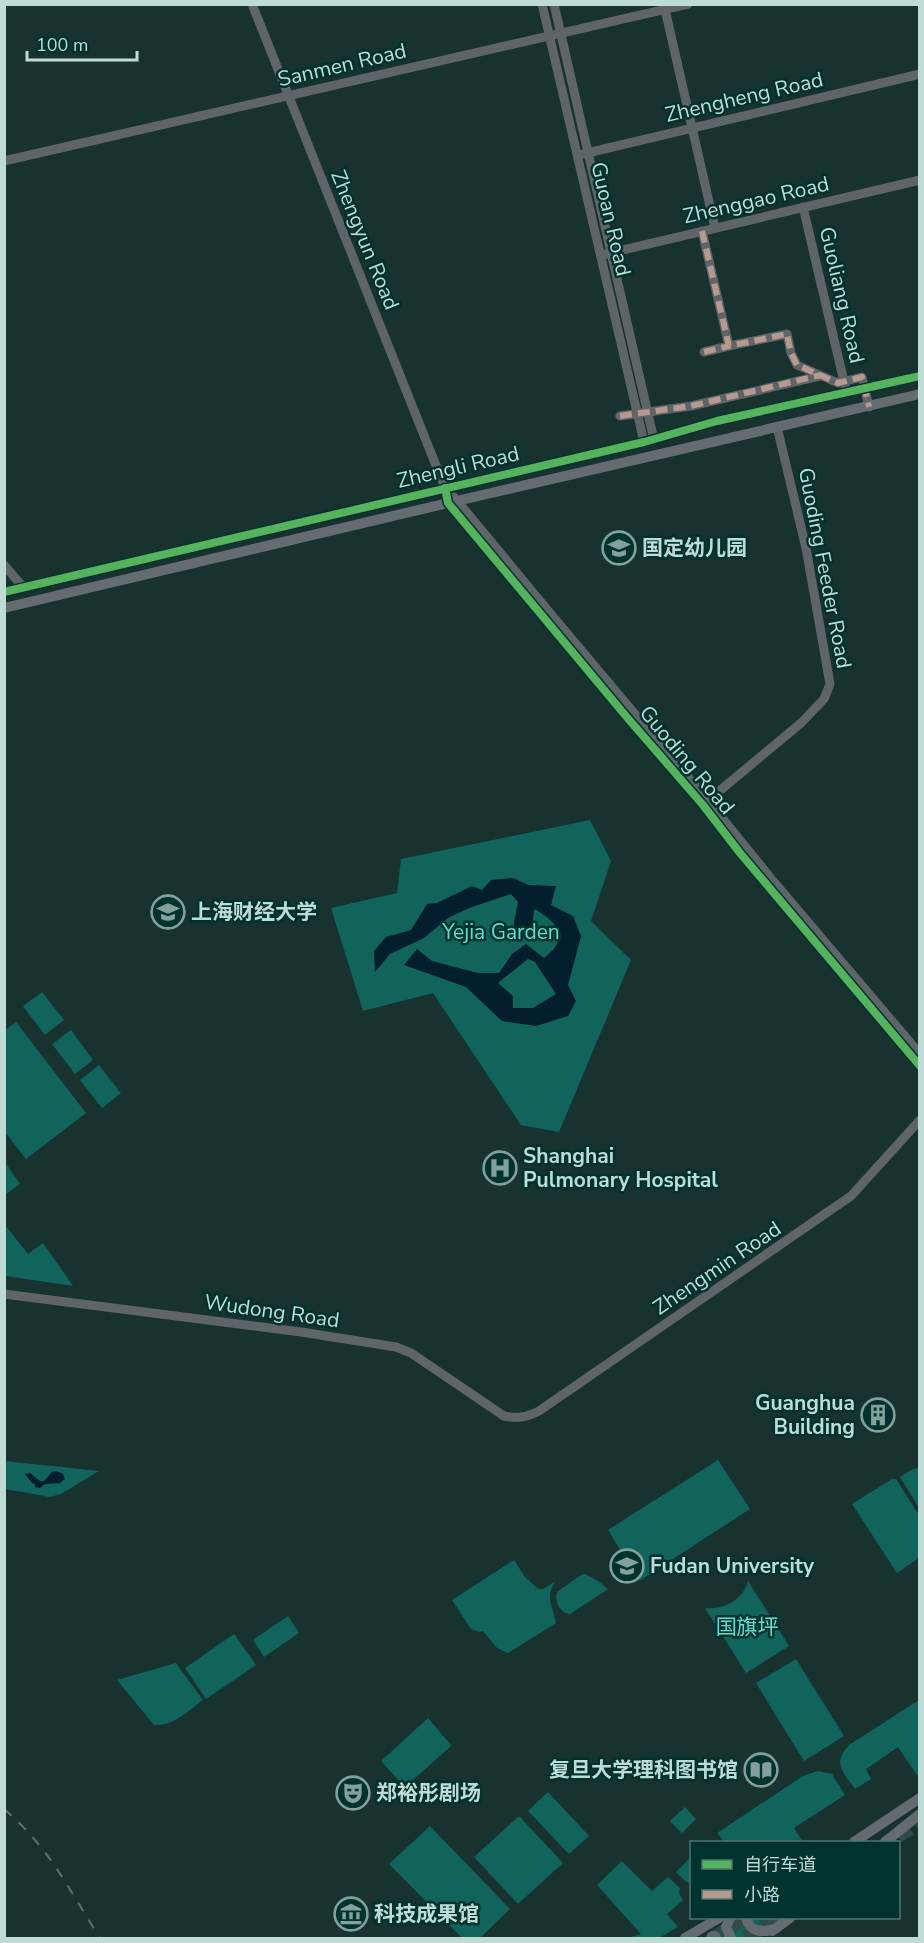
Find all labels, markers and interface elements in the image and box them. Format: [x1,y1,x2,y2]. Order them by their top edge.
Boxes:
scale bar [27,24,136,62]
text: 100 m [36,33,88,57]
street label: Sanmen Road [275,37,409,93]
street label: Zhengheng Road [662,65,826,129]
street label: Guoan Road [584,159,638,279]
street label: Zhengyun Road [324,166,406,314]
street label: Zhenggao Road [680,170,832,230]
street label: Guoliang Road [813,224,871,366]
street label: Zhengli Road [394,439,522,495]
street label: Guoding Feeder Road [792,465,858,671]
school or university icon: 国定幼儿园 [601,530,637,566]
place label: 国定幼儿园 [642,534,747,562]
street label: Guoding Road [633,700,741,820]
school or university icon: 上海财经大学 [150,894,186,930]
place label: 上海财经大学 [191,898,317,926]
park label: Yejia Garden [441,918,560,946]
place label: Shanghai Pulmonary Hospital [523,1142,718,1194]
hospital icon: Shanghai Pulmonary Hospital [482,1150,518,1186]
street label: Zhengmin Road [648,1215,786,1321]
street label: Wudong Road [203,1288,341,1334]
place label: Guanghua Building [755,1389,855,1441]
building icon: Guanghua Building [860,1397,896,1433]
school or university icon: Fudan University [609,1548,645,1584]
place label: Fudan University [650,1552,815,1580]
park label: 国旗坪 [716,1613,779,1641]
library icon: 复旦大学理科图书馆 [743,1752,779,1788]
place label: 复旦大学理科图书馆 [549,1756,738,1784]
theatre icon: 郑裕彤剧场‌ [335,1775,371,1811]
place label: 郑裕彤剧场‌ [376,1779,481,1807]
legend [690,1841,900,1919]
text: 自行车道 [744,1853,816,1877]
text: 小路 [744,1883,780,1907]
museum icon: 科技成果馆 [333,1896,369,1932]
place label: 科技成果馆 [374,1900,479,1928]

